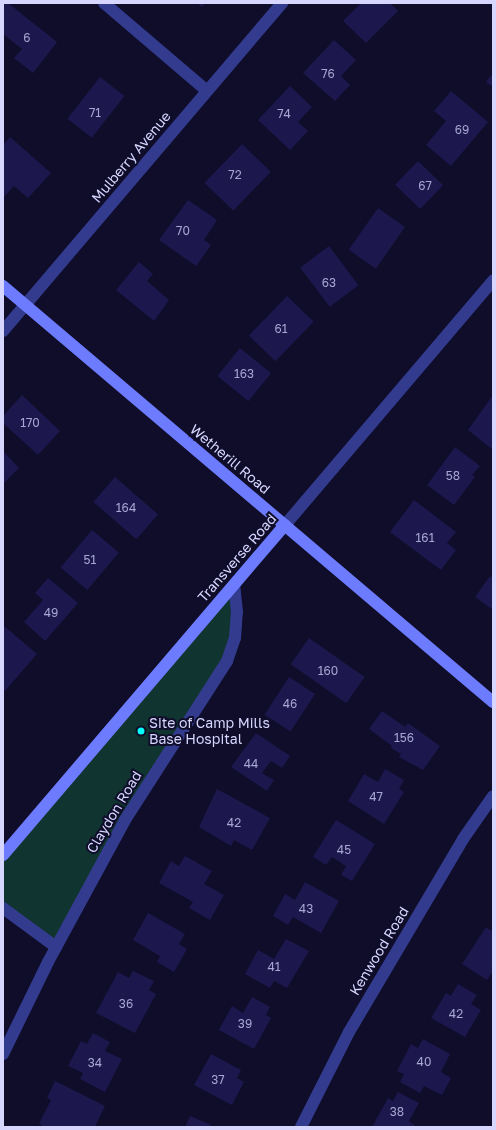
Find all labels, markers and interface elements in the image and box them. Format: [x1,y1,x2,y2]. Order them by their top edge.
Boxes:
house number: 6 [23,31,31,45]
house number: 76 [321,67,335,81]
house number: 71 [89,106,101,120]
house number: 74 [277,107,291,121]
street label: Mulberry Avenue [88,108,174,206]
house number: 69 [455,123,469,137]
house number: 72 [228,168,242,182]
house number: 67 [418,179,432,193]
house number: 70 [176,224,190,238]
house number: 63 [322,276,336,290]
house number: 61 [274,322,288,336]
house number: 163 [234,367,254,381]
house number: 170 [20,416,40,430]
street label: Wetherill Road [187,421,273,497]
house number: 58 [446,469,460,483]
house number: 164 [116,501,136,515]
street label: Transverse Road [194,511,280,605]
house number: 161 [416,531,434,545]
house number: 51 [84,553,96,567]
house number: 49 [44,606,58,620]
house number: 160 [318,664,338,678]
house number: 46 [283,697,297,711]
place label: Site of Camp Mills Base Hospital [149,715,270,748]
marker: Site of Camp Mills Base Hospital [136,726,146,736]
house number: 156 [394,731,414,745]
house number: 44 [244,757,258,771]
street label: Claydon Road [83,768,145,856]
house number: 47 [369,790,383,804]
house number: 42 [227,816,241,830]
house number: 45 [337,843,351,857]
house number: 43 [299,902,313,916]
street label: Kenwood Road [346,904,412,998]
house number: 41 [267,960,281,974]
house number: 36 [119,997,133,1011]
house number: 42 [449,1007,463,1021]
house number: 39 [238,1017,252,1031]
house number: 40 [417,1055,431,1069]
house number: 34 [88,1056,102,1070]
house number: 37 [211,1073,225,1087]
house number: 38 [390,1105,404,1119]

